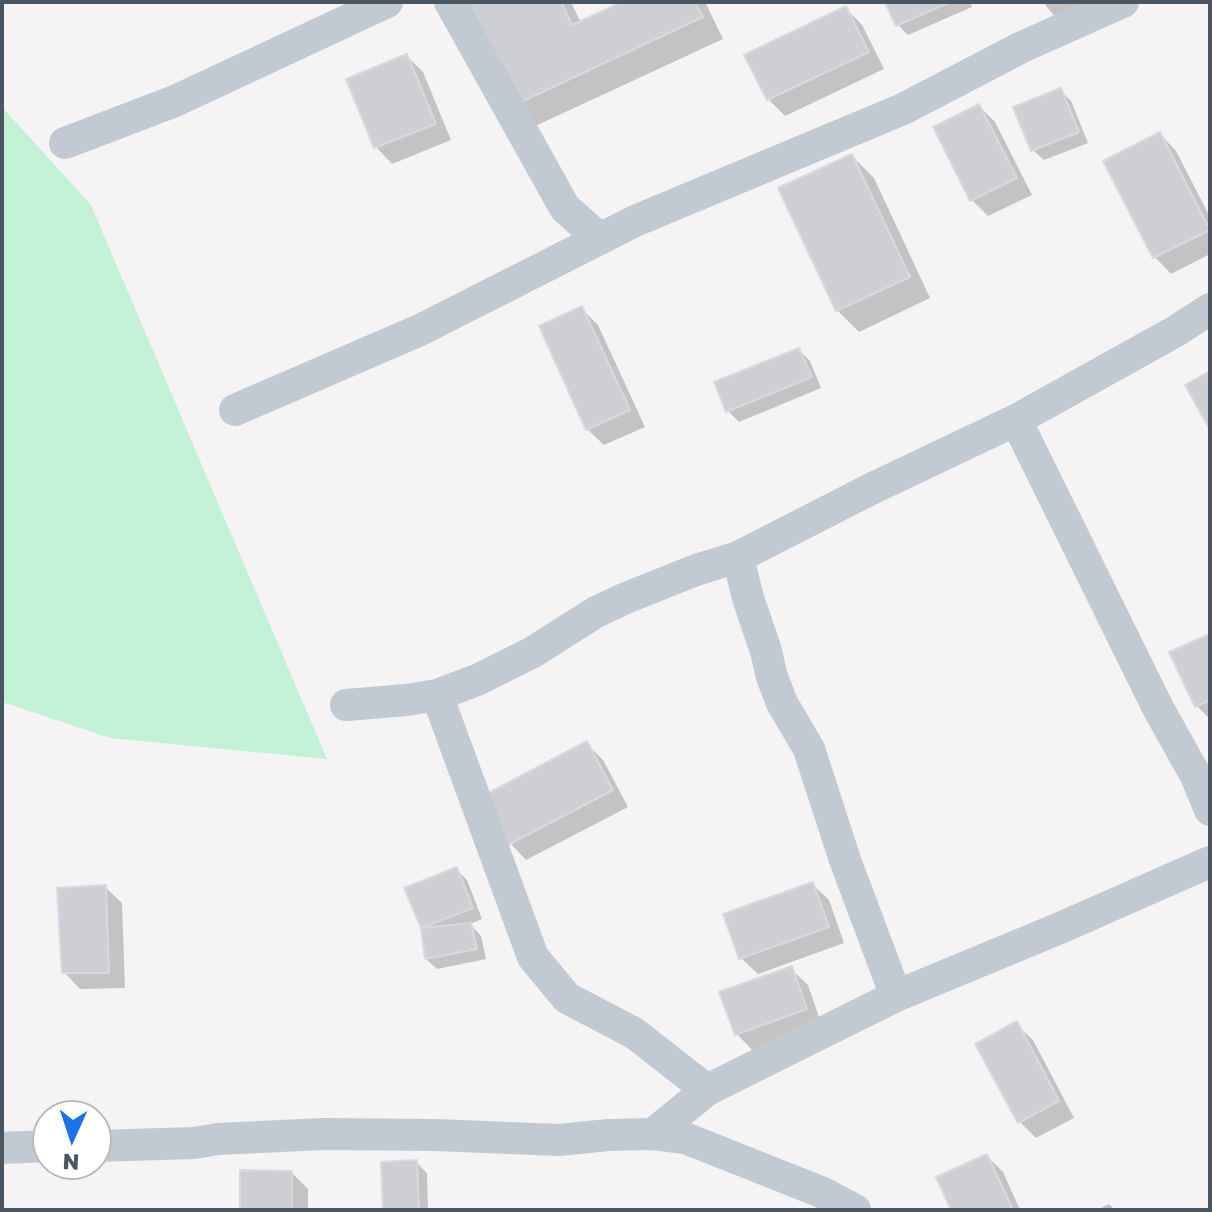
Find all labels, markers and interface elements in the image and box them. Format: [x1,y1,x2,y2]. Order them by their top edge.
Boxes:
north arrow [32,1100,112,1180]
text: N [62,1149,80,1176]

